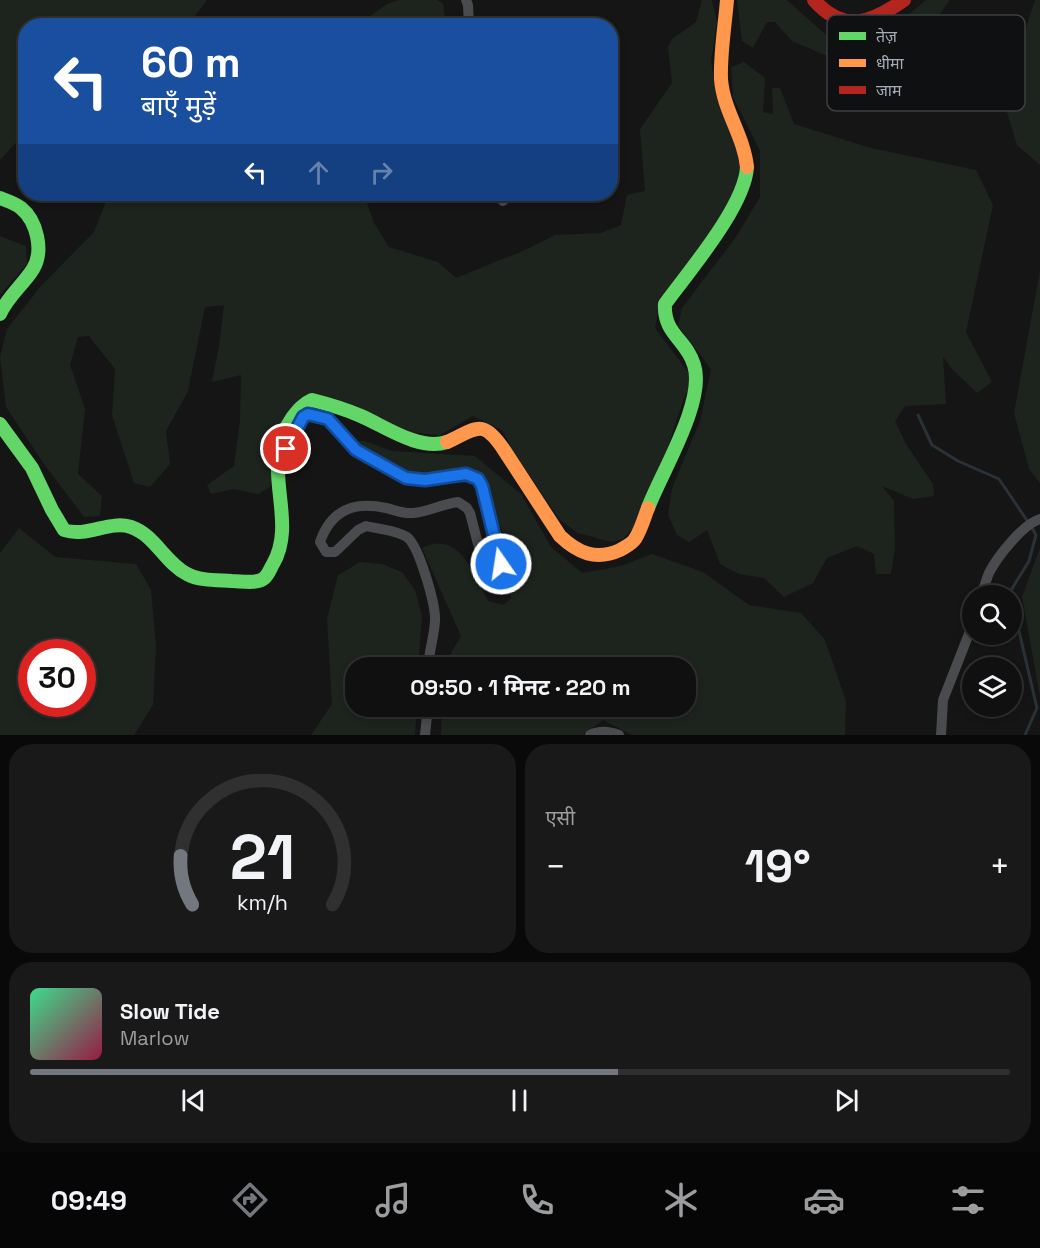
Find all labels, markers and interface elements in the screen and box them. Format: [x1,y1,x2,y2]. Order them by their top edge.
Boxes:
legend [827,15,1025,111]
text: तेज़ [876,26,898,47]
text: 60 m [141,36,241,89]
icon: left [42,42,120,120]
text: धीमा [876,53,905,74]
text: जाम [876,80,902,101]
text: बाएँ मुड़ें [141,88,216,123]
icon: left [239,156,272,189]
icon: ahead [302,156,335,189]
icon: right [365,156,398,189]
pin [260,423,311,474]
icon: arrive [269,432,302,465]
position arrow [469,532,533,596]
map controls [962,585,1022,717]
button: search [962,585,1022,645]
speed limit sign: 30 [18,639,96,717]
button: layers [962,657,1022,717]
text: 09:50 · 1 मिनट · 220 m [410,673,631,701]
text: एसी [546,805,575,831]
text: 21 [230,818,295,897]
text: 19° [745,838,811,895]
text: − [546,846,566,888]
text: + [990,846,1010,888]
text: km/h [237,890,288,917]
text: Slow Tide [120,997,220,1025]
text: Marlow [120,1025,189,1051]
icon: previous [177,1084,210,1117]
icon: pause [503,1084,536,1117]
icon: next [830,1084,863,1117]
icon: directions [229,1179,271,1221]
icon: music [372,1179,414,1221]
icon: phone [516,1179,558,1221]
icon: climate [660,1179,702,1221]
icon: car [803,1179,845,1221]
icon: filters [947,1179,989,1221]
text: 09:49 [51,1183,127,1218]

